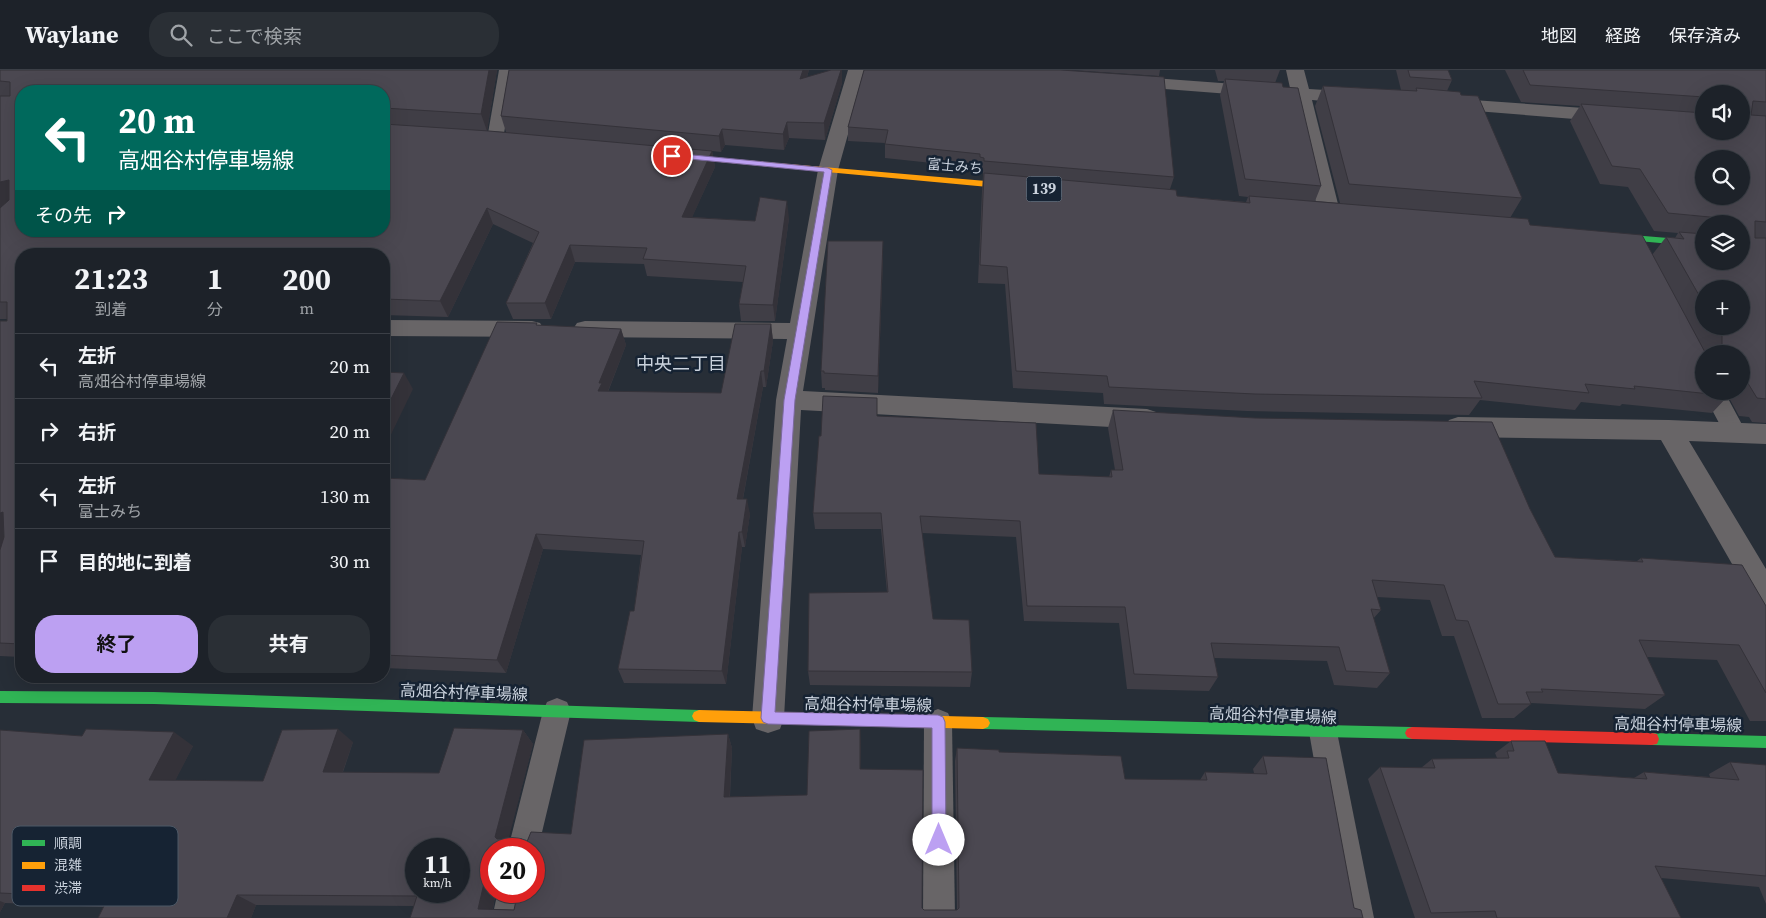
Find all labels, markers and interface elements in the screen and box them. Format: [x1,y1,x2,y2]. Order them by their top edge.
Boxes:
search box [149,12,499,57]
text: Waylane [25,18,119,51]
icon: search [167,21,195,49]
text: ここで検索 [207,23,302,49]
text: 地図 [1541,23,1577,48]
text: 経路 [1605,23,1641,48]
text: 保存済み [1669,23,1741,48]
map controls [1695,85,1750,400]
button: sound [1695,85,1750,140]
text: 20 m [118,97,195,145]
icon: left [35,105,100,170]
pin [651,135,693,177]
icon: arrive [658,142,686,170]
text: 高畑谷村停車場線 [118,145,294,175]
button: search [1695,150,1750,205]
street label: 富士みち [926,154,984,178]
road number: 139 [1026,176,1062,202]
icon: right [102,200,130,228]
text: その先 [35,202,92,228]
button: layers [1695,215,1750,270]
text: 21:23 [74,258,148,299]
text: 1 [207,258,223,299]
text: 200 [282,259,331,300]
button: + [1695,280,1750,335]
text: m [299,297,314,319]
text: 到着 [95,298,127,320]
text: 分 [207,298,223,320]
text: 左折 [78,342,116,368]
button: − [1695,345,1750,400]
district label: 中央二丁目 [636,351,726,376]
icon: left [35,352,63,380]
text: 20 m [329,353,370,379]
text: 高畑谷村停車場線 [78,370,206,392]
icon: right [35,417,63,445]
text: 20 m [329,418,370,444]
text: 右折 [78,419,116,445]
text: 左折 [78,472,116,498]
icon: left [35,482,63,510]
text: 130 m [320,483,370,509]
text: 富士みち [78,500,142,522]
icon: arrive [35,547,63,575]
text: 30 m [329,548,370,574]
text: 目的地に到着 [78,549,192,575]
button: 終了 [35,615,198,673]
button: 共有 [208,615,370,673]
street label: 高畑谷村停車場線 [400,679,528,705]
street label: 高畑谷村停車場線 [804,692,932,716]
street label: 高畑谷村停車場線 [1209,702,1337,728]
street label: 高畑谷村停車場線 [1614,712,1742,736]
position arrow [912,813,964,865]
legend [12,826,178,906]
text: 順調 [54,833,82,853]
speed limit sign: 20 [480,838,545,903]
text: 11 [424,847,451,881]
text: 混雑 [54,855,82,875]
text: km/h [423,875,452,891]
text: 渋滞 [54,878,82,898]

